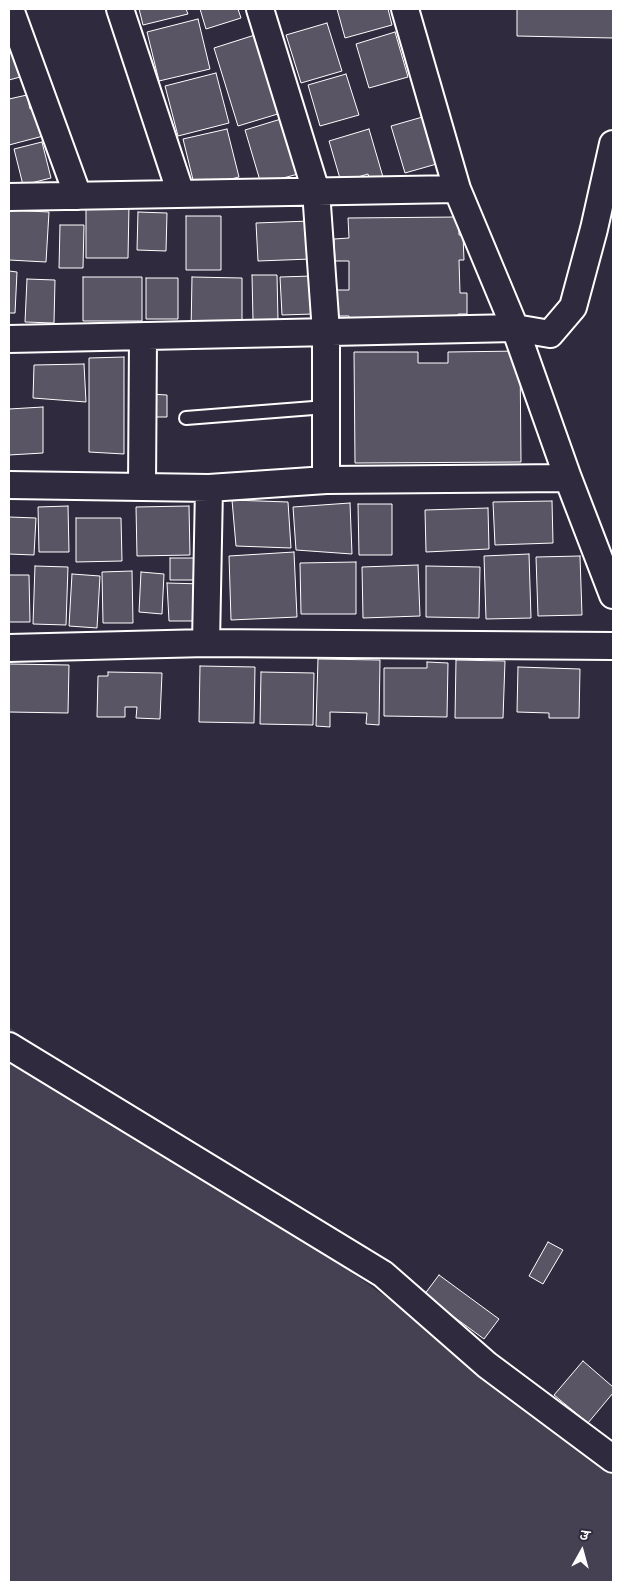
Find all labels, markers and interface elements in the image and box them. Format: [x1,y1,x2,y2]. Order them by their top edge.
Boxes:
text: उ [578,1525,590,1548]
north arrow [557,1526,607,1576]

